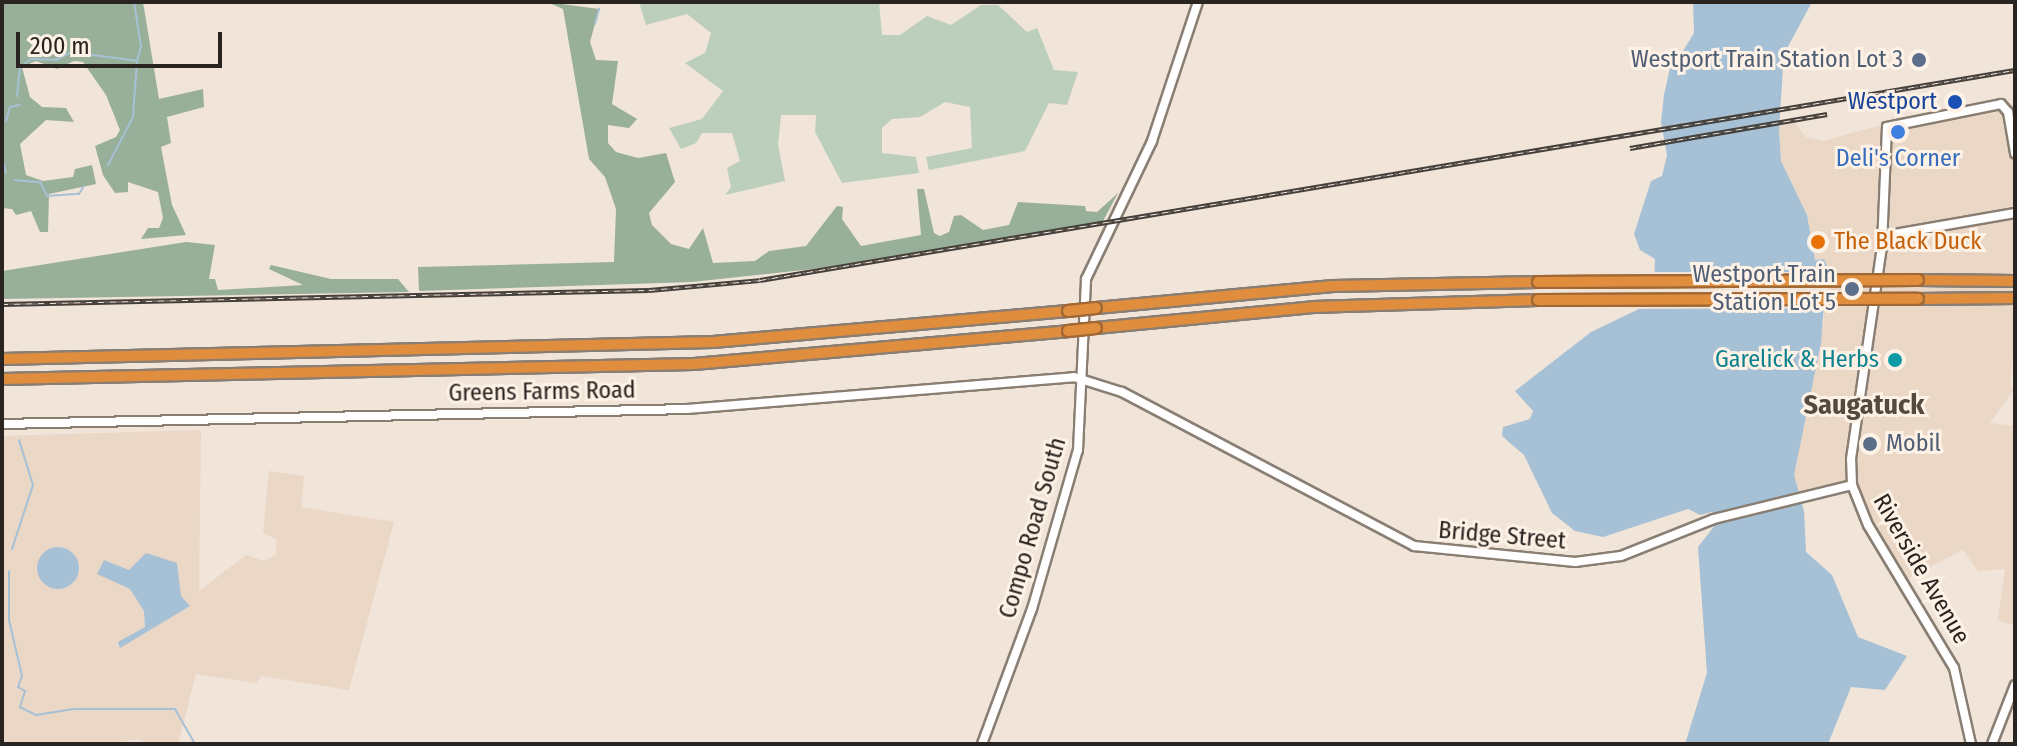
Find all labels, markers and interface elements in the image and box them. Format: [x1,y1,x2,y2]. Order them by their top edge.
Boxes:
scale bar [20,16,226,66]
text: 200 m [30,32,90,60]
place label: Westport Train Station Lot 3 [1631,46,1903,74]
marker: Westport Train Station Lot 3 [1910,51,1928,69]
place label: Westport [1848,88,1937,116]
marker: Westport [1944,91,1966,113]
marker: Deli's Corner [1889,123,1907,141]
place label: Deli's Corner [1836,145,1960,173]
place label: The Black Duck [1834,228,1981,256]
marker: The Black Duck [1809,233,1827,251]
place label: Westport Train Station Lot 5 [1693,261,1836,317]
marker: Westport Train Station Lot 5 [1843,280,1861,298]
place label: Garelick & Herbs [1715,346,1879,374]
marker: Garelick & Herbs [1886,351,1904,369]
street label: Greens Farms Road [448,376,636,408]
district label: Saugatuck [1803,388,1925,422]
place label: Mobil [1886,430,1941,458]
street label: Compo Road South [993,434,1073,622]
marker: Mobil [1861,435,1879,453]
street label: Riverside Avenue [1866,489,1976,649]
street label: Bridge Street [1437,516,1567,556]

